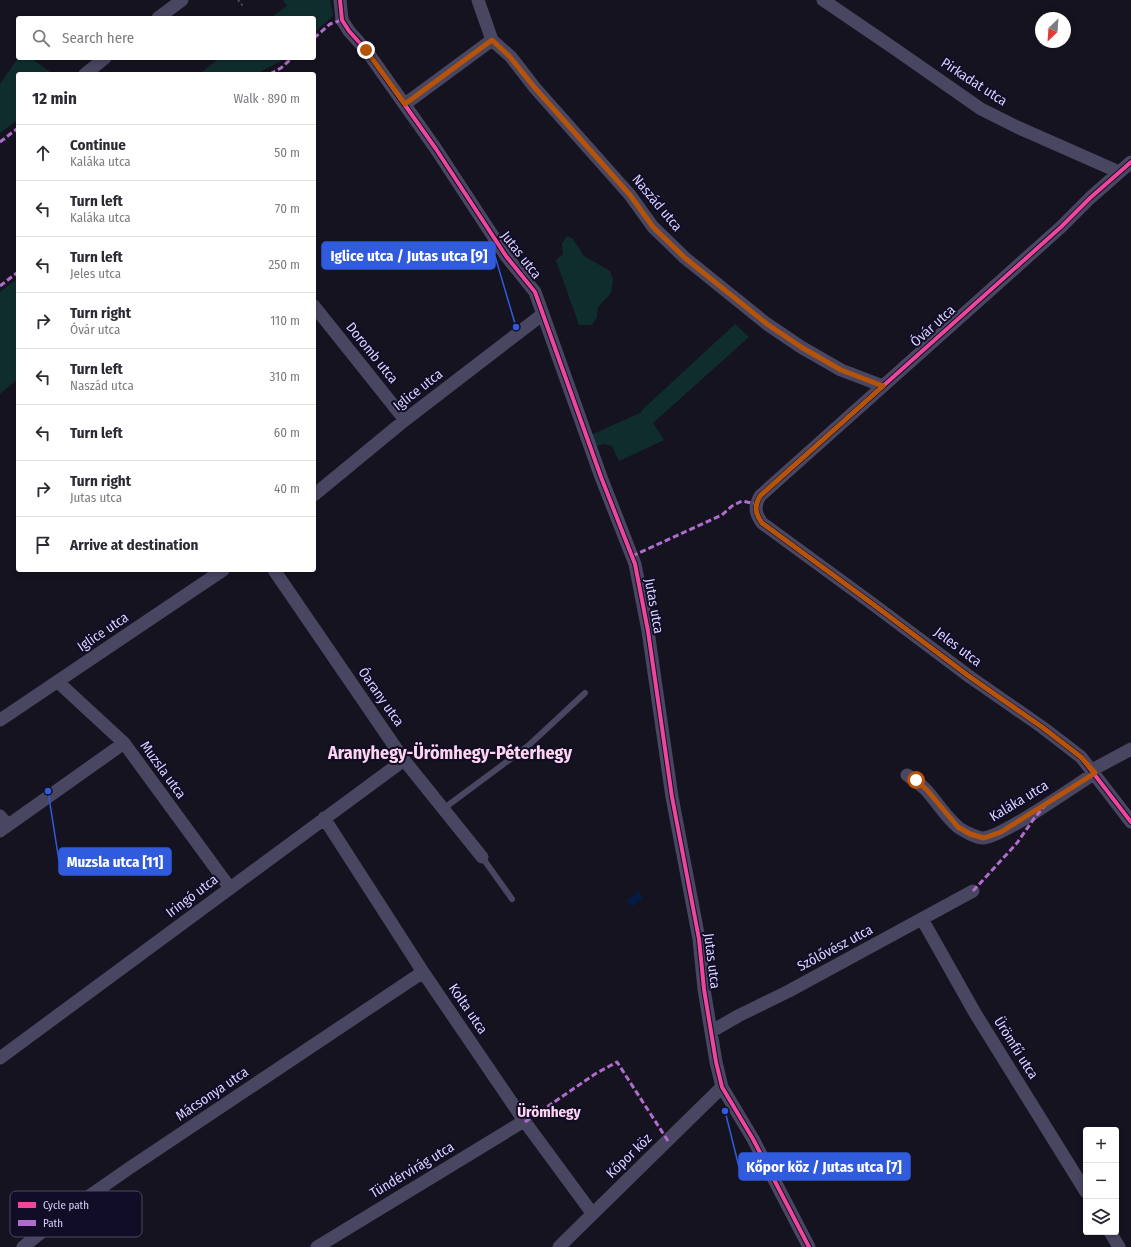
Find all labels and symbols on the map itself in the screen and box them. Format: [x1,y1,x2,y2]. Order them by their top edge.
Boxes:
north arrow [1035,12,1071,48]
route end [357,41,375,59]
street label: Pirkadat utca [938,54,1010,110]
street label: Naszád utca [628,171,686,235]
street label: Jutas utca [497,228,545,282]
callout: Iglice utca / Jutas utca [9] [322,242,495,269]
text: Iglice utca / Jutas utca [9] [330,247,488,265]
street label: Óvár utca [906,301,959,350]
street label: Doromb utca [342,319,402,387]
street label: Iglice utca [390,365,446,414]
street label: Jutas utca [641,577,667,635]
street label: Iglice utca [74,609,132,655]
street label: Jeles utca [931,624,985,670]
street label: Óarany utca [355,664,408,730]
street label: Muzsla utca [136,738,190,802]
district label: Aranyhegy-Ürömhegy-Péterhegy [327,742,572,764]
route start [907,771,925,789]
street label: Kaláka utca [987,777,1052,825]
callout: Muzsla utca [11] [59,848,171,875]
text: Muzsla utca [11] [67,853,163,871]
street label: Iringó utca [163,871,222,921]
street label: Szőlővész utca [794,921,876,975]
street label: Jutas utca [700,932,724,990]
street label: Kolta utca [445,980,491,1038]
street label: Ürömfű utca [990,1013,1043,1082]
street label: Mácsonya utca [172,1063,252,1125]
district label: Ürömhegy [517,1103,582,1121]
street label: Kőpor köz [603,1130,656,1182]
street label: Tündérvirág utca [367,1138,457,1202]
callout: Kőpor köz / Jutas utca [7] [739,1153,910,1180]
text: Kőpor köz / Jutas utca [7] [746,1158,902,1176]
legend [10,1191,142,1237]
text: Cycle path [43,1199,89,1212]
text: Path [43,1217,63,1230]

